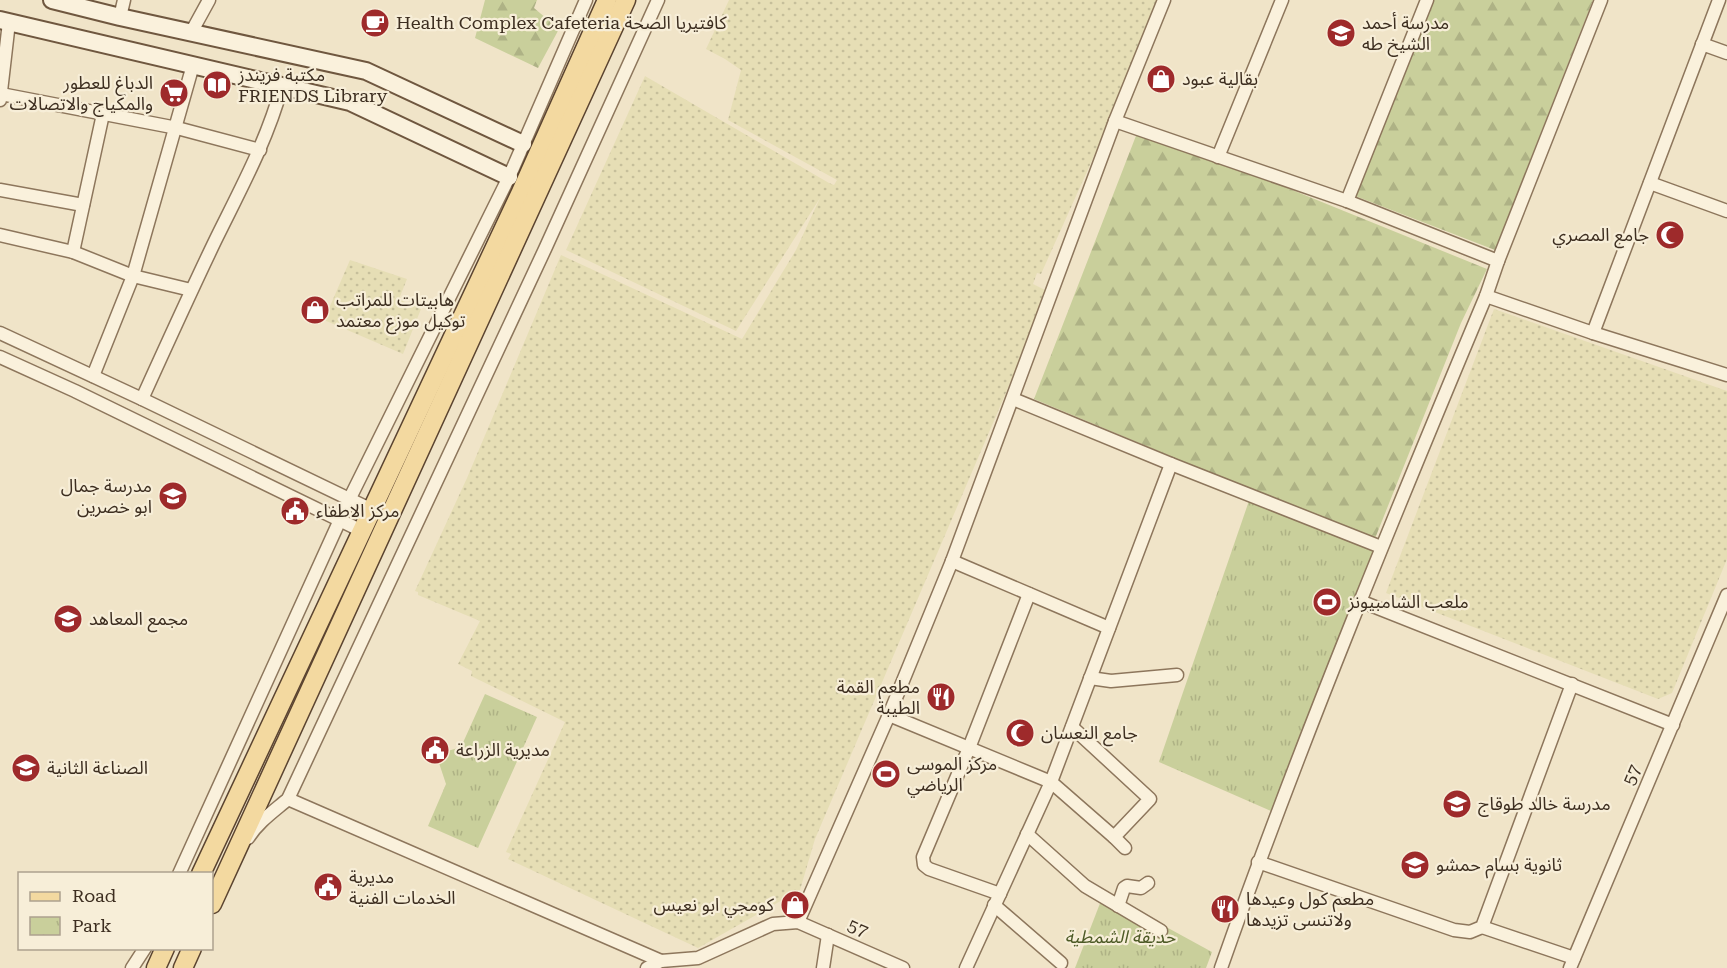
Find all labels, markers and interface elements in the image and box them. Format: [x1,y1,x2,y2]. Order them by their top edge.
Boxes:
cafe icon: Health Complex Cafeteria كافتيريا الصحة [359,7,391,39]
place label: Health Complex Cafeteria كافتيريا الصحة [396,12,727,34]
place label: مدرسة أحمد الشيخ طه [1362,12,1449,57]
school or university icon: مدرسة أحمد الشيخ طه [1325,17,1357,49]
shop icon: بقالية عبود [1145,63,1177,95]
place label: مكتبة فريندز FRIENDS Library [237,64,388,106]
place label: بقالية عبود [1182,68,1258,90]
library icon: مكتبة فريندز FRIENDS Library [201,69,233,101]
place label: الدباغ للعطور والمكياج والاتصالات [10,72,153,117]
supermarket icon: الدباغ للعطور والمكياج والاتصالات [158,77,190,109]
mosque icon: جامع المصري [1654,219,1686,251]
place label: جامع المصري [1552,224,1649,249]
place label: هابيتات للمراتب توكيل موزع معتمد [336,289,465,335]
shop icon: هابيتات للمراتب توكيل موزع معتمد [299,294,331,326]
place label: مدرسة جمال ابو خصرين [61,475,152,518]
school or university icon: مدرسة جمال ابو خصرين [157,480,189,512]
public building icon: مركز الاطفاء [279,495,311,527]
place label: مركز الاطفاء [316,500,399,522]
sports icon: ملعب الشامبيونز [1311,586,1343,618]
place label: ملعب الشامبيونز [1347,591,1469,613]
school or university icon: مجمع المعاهد [52,603,84,635]
place label: مجمع المعاهد [89,608,188,633]
place label: مطعم القمة الطيبة [837,676,920,718]
restaurant icon: مطعم القمة الطيبة [925,681,957,713]
mosque icon: جامع النعسان [1004,717,1036,749]
place label: جامع النعسان [1041,722,1138,747]
public building icon: مديرية الزراعة [419,734,451,766]
place label: مديرية الزراعة [456,739,550,761]
school or university icon: الصناعة الثانية [10,752,42,784]
place label: مركز الموسى الرياضي [907,753,997,798]
place label: الصناعة الثانية [47,757,148,778]
sports icon: مركز الموسى الرياضي [870,758,902,790]
street label: 57 [1618,761,1645,788]
school or university icon: مدرسة خالد طوقاج [1441,788,1473,820]
place label: مدرسة خالد طوقاج [1478,793,1611,817]
school or university icon: ثانوية بسام حمشو [1399,849,1431,881]
place label: ثانوية بسام حمشو [1436,854,1562,879]
place label: مديرية الخدمات الفنية [349,866,456,908]
public building icon: مديرية الخدمات الفنية [312,871,344,903]
legend [18,872,213,950]
text: Road [72,885,117,906]
place label: مطعم كول وعيدها ولاتنسى تزيدها [1246,888,1374,931]
shop icon: كومجي ابو نعيس [779,889,811,921]
restaurant icon: مطعم كول وعيدها ولاتنسى تزيدها [1209,893,1241,925]
place label: كومجي ابو نعيس [653,894,775,918]
street label: 57 [845,914,872,941]
text: Park [72,915,112,936]
park label: حديقة الشمطية [1065,926,1176,947]

